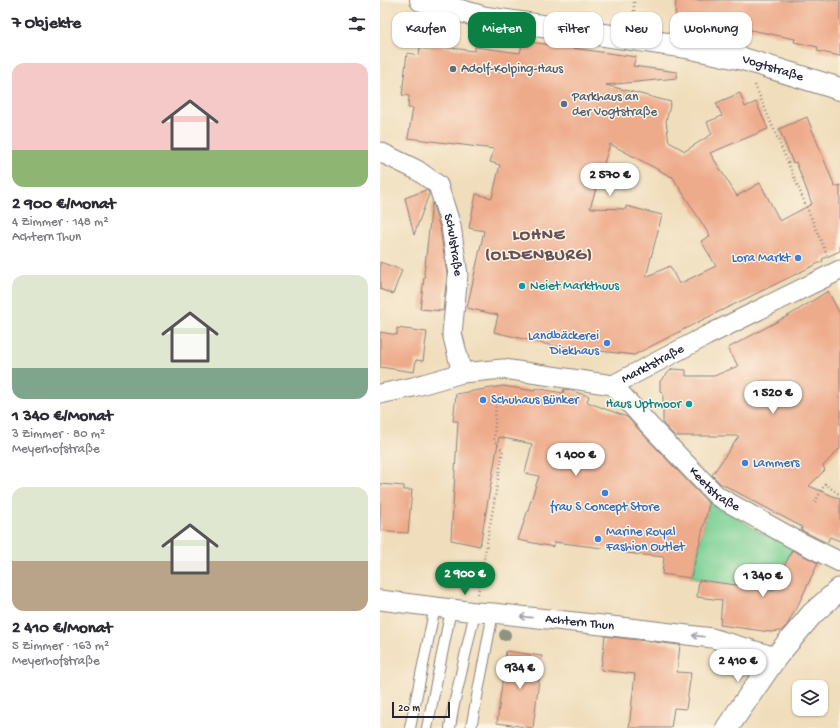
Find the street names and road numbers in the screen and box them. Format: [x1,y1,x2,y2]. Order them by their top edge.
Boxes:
street label: Vogtstraße [739,51,806,85]
street label: Schulstraße [440,212,466,277]
street label: Marktstraße [619,341,687,387]
street label: Keetstraße [686,464,743,515]
street label: Achtern Thun [544,611,616,634]

